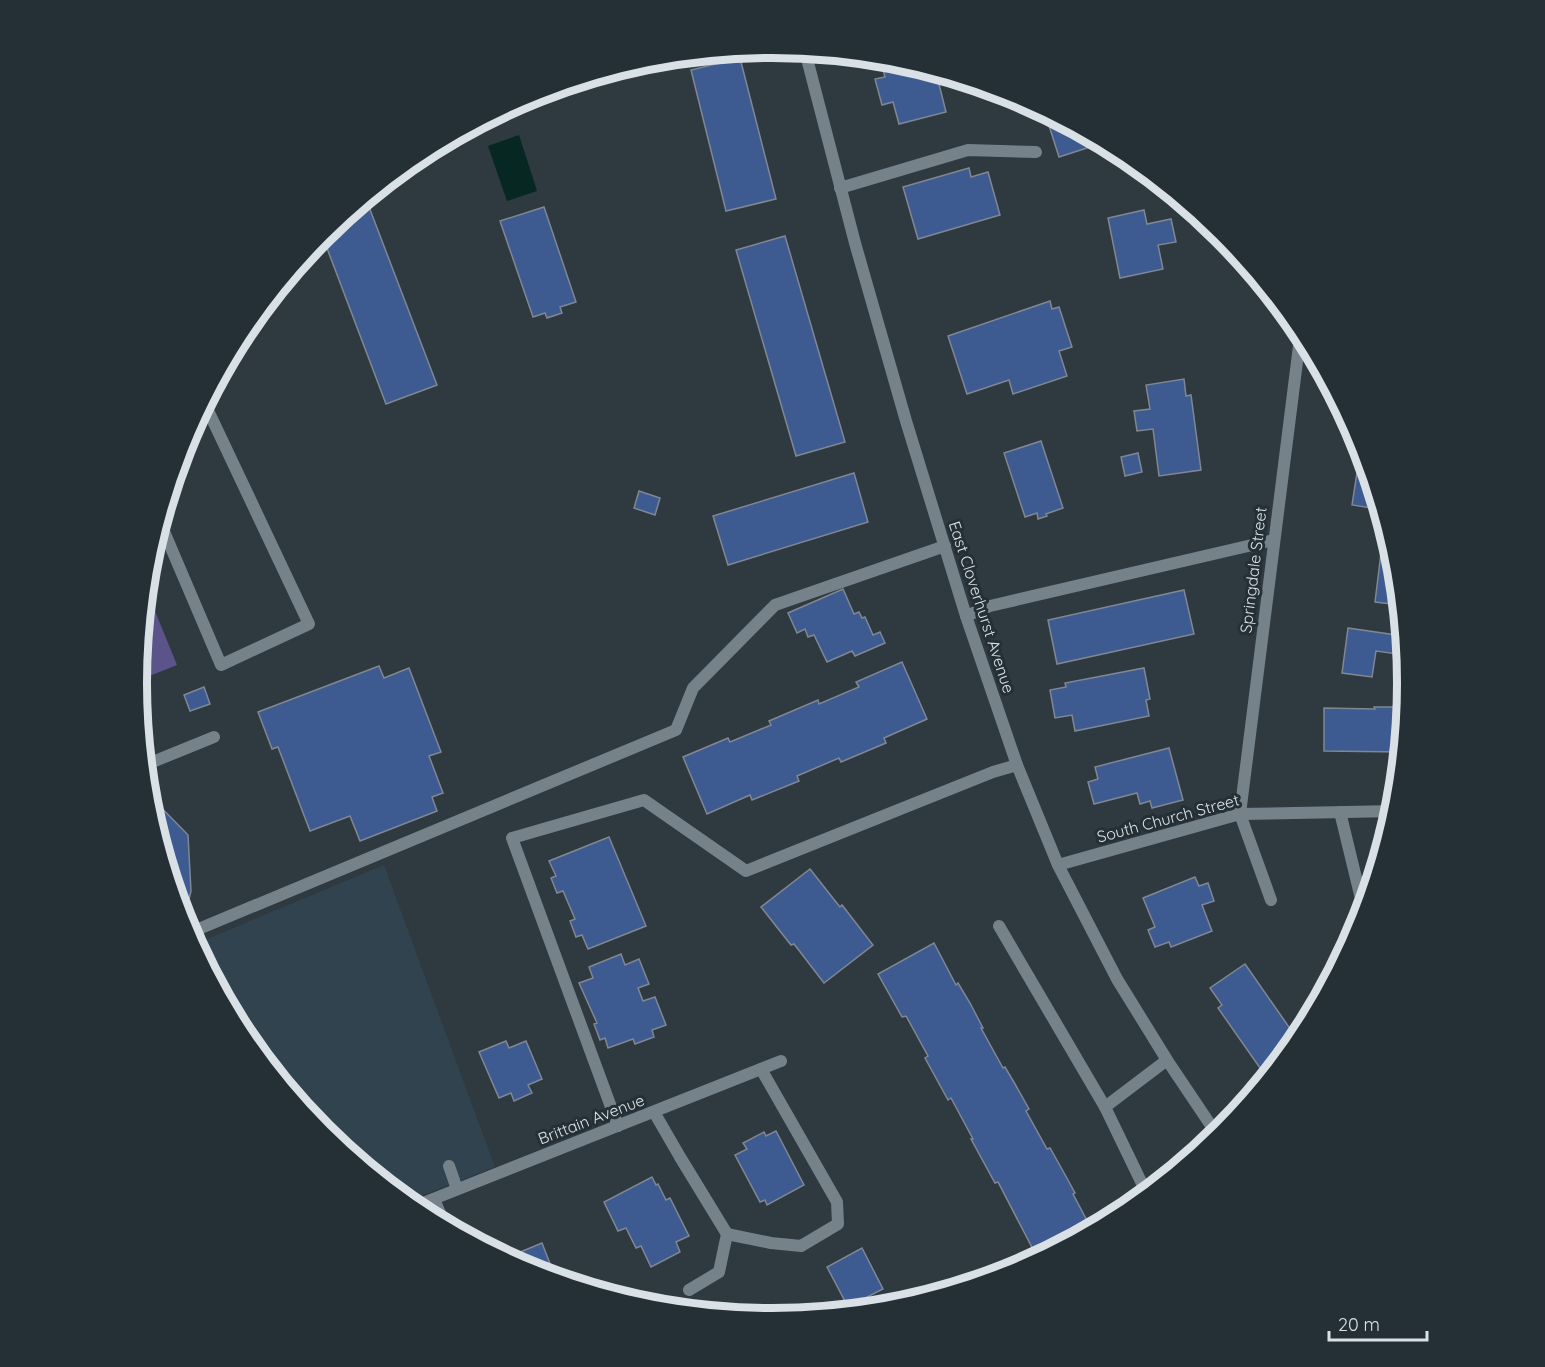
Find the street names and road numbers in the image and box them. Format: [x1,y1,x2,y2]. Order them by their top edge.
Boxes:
street label: Springdale Street [1235,506,1271,634]
street label: East Cloverhurst Avenue [945,519,1019,695]
street label: South Church Street [1095,789,1241,847]
street label: Brittain Avenue [535,1090,647,1148]

